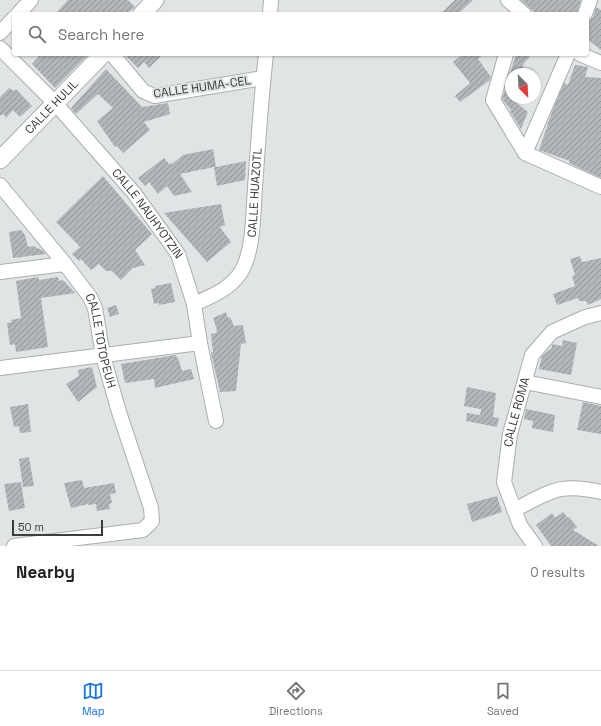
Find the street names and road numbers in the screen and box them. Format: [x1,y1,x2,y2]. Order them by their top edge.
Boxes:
street label: CALLE HUMA-CEL [152,72,252,102]
street label: CALLE HULIL [21,76,82,138]
street label: CALLE HUAZOTL [243,147,266,238]
street label: CALLE NAUHYOTZIN [108,165,187,262]
street label: CALLE TOTOPEUH [81,291,120,390]
street label: CALLE ROMA [500,375,534,448]

